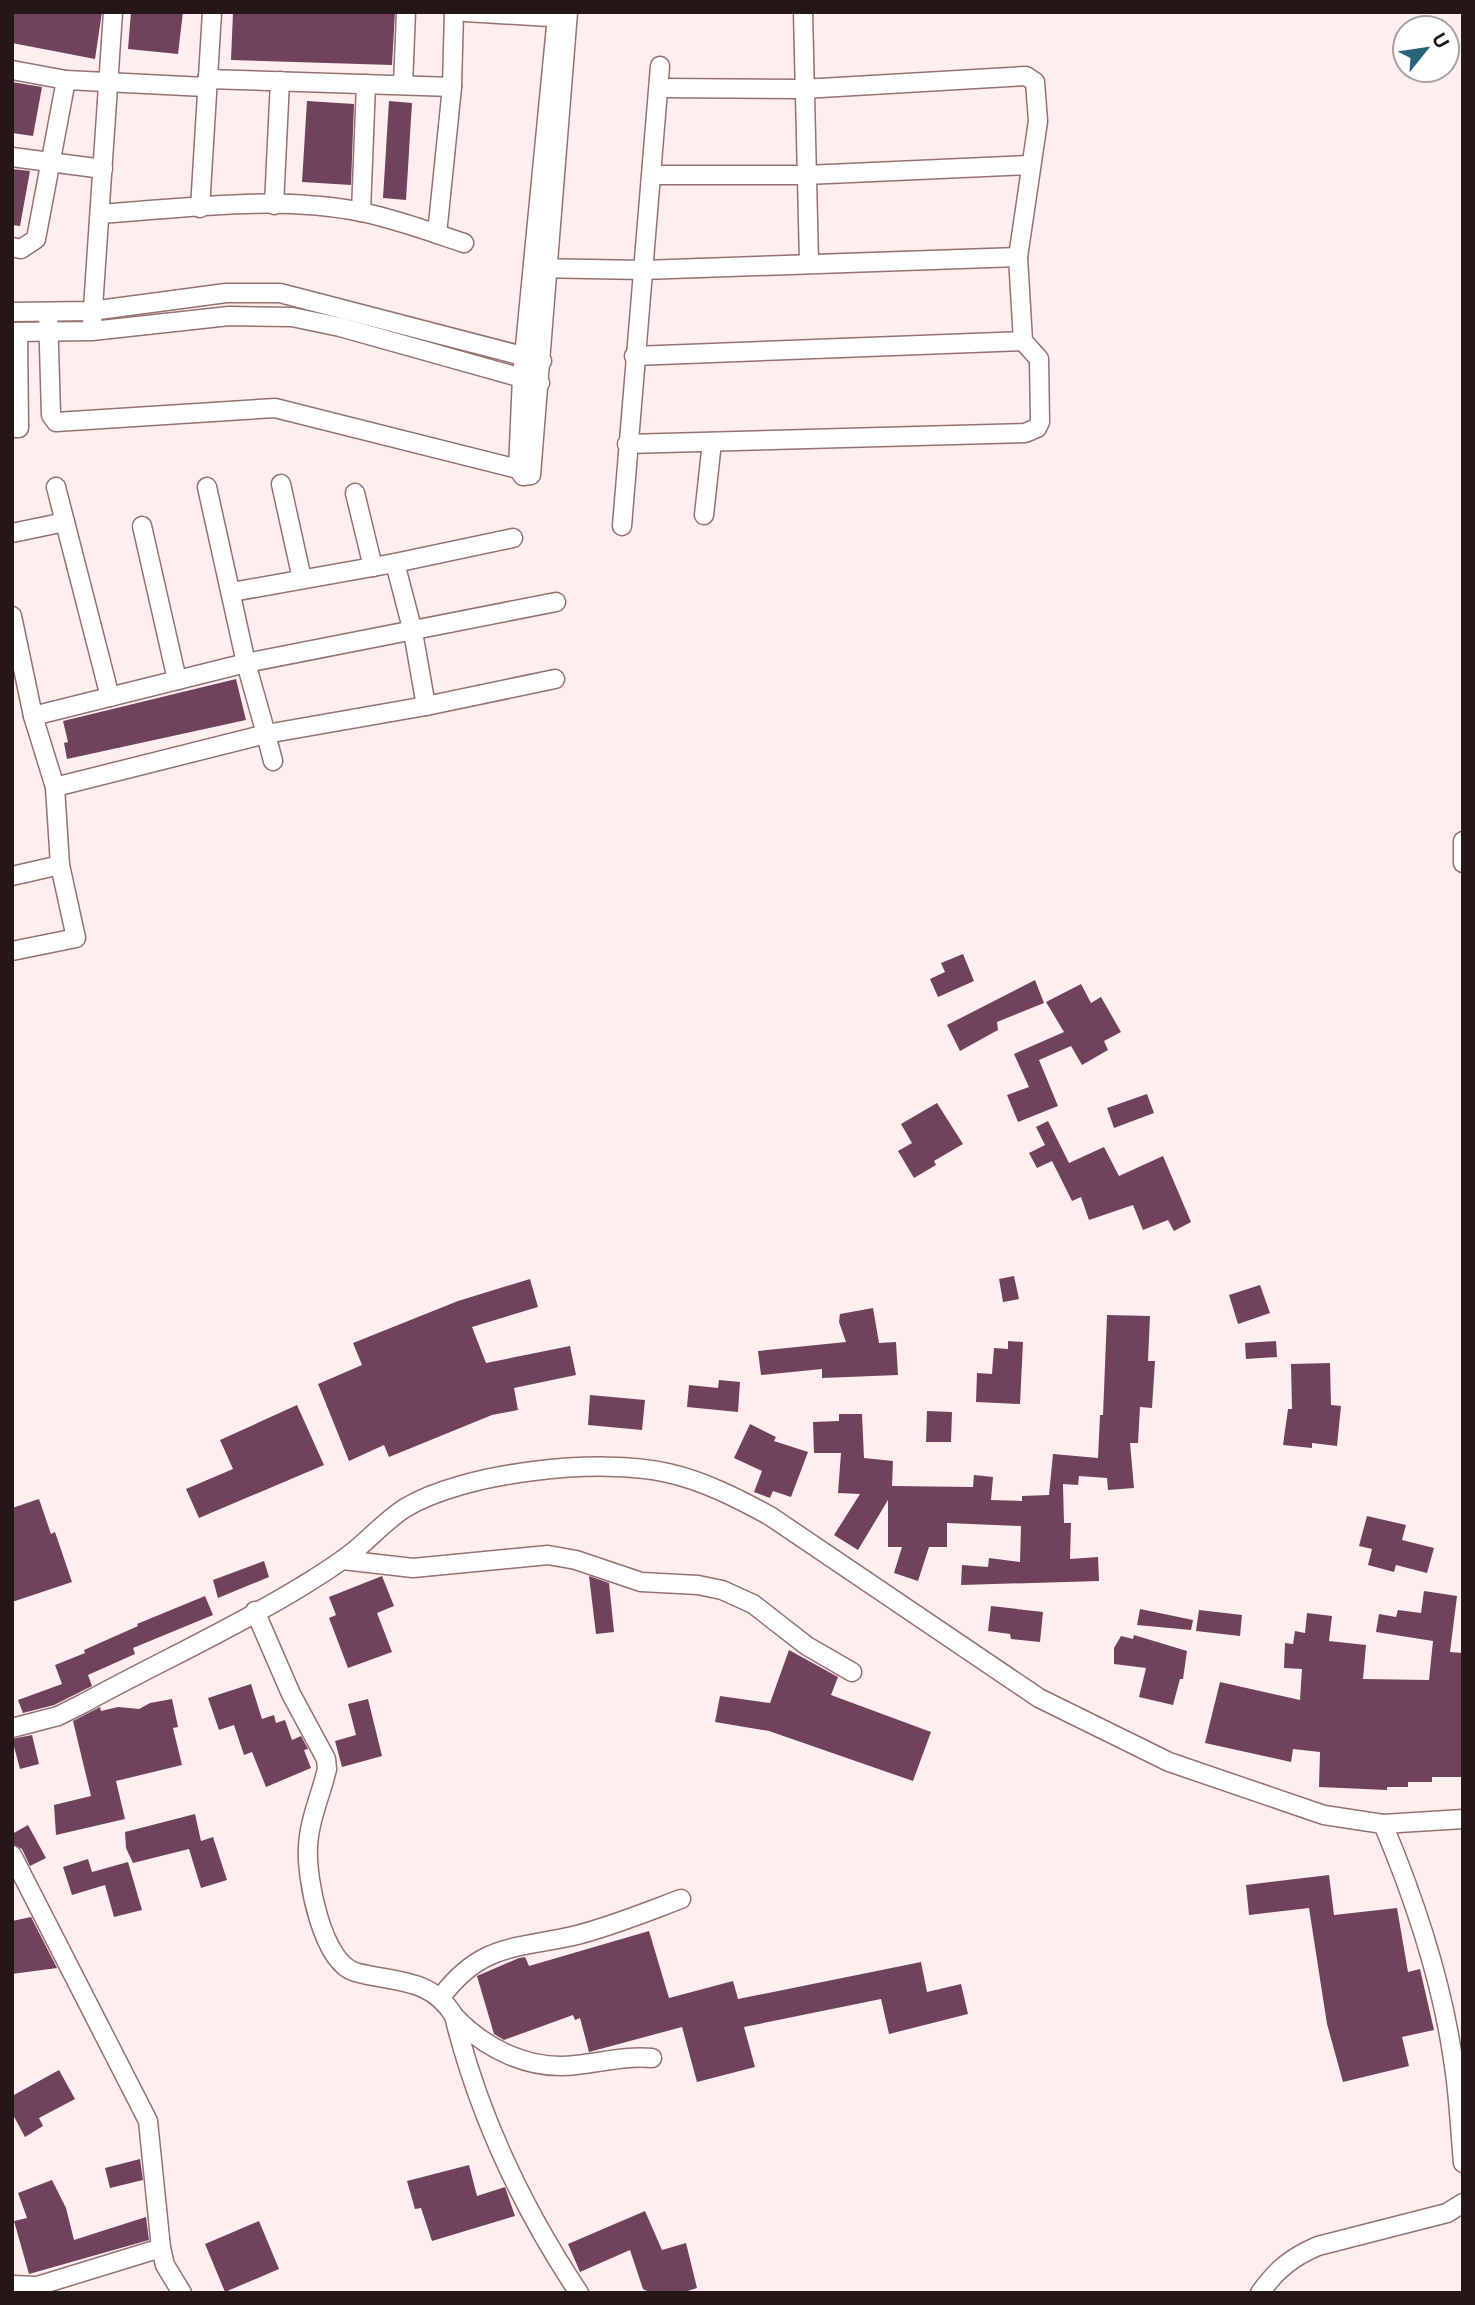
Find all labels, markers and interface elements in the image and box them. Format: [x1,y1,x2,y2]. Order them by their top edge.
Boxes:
north arrow [1391,14,1461,84]
text: U [1427,29,1454,53]

